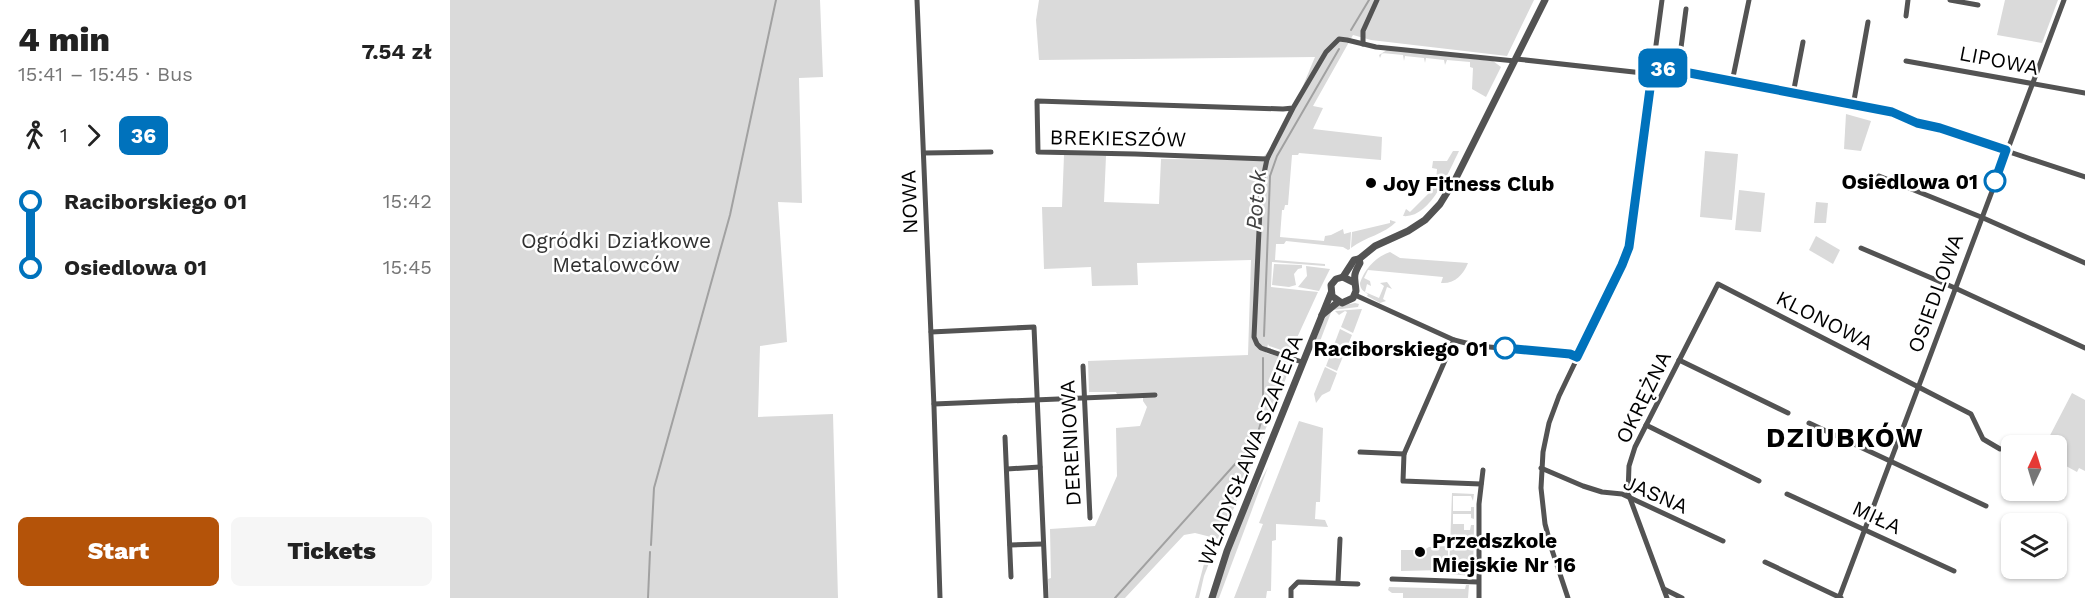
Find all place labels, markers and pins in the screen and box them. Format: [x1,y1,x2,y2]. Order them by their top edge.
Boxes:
place label: Osiedlowa 01 [1841,169,1978,194]
marker: Osiedlowa 01 [1984,170,2006,192]
place label: Joy Fitness Club [1383,171,1554,196]
marker: Joy Fitness Club [1364,176,1378,190]
place label: Raciborskiego 01 [1313,336,1488,361]
marker: Raciborskiego 01 [1494,337,1516,359]
place label: Przedszkole Miejskie Nr 16 [1432,528,1576,577]
marker: Przedszkole Miejskie Nr 16 [1413,545,1427,559]

